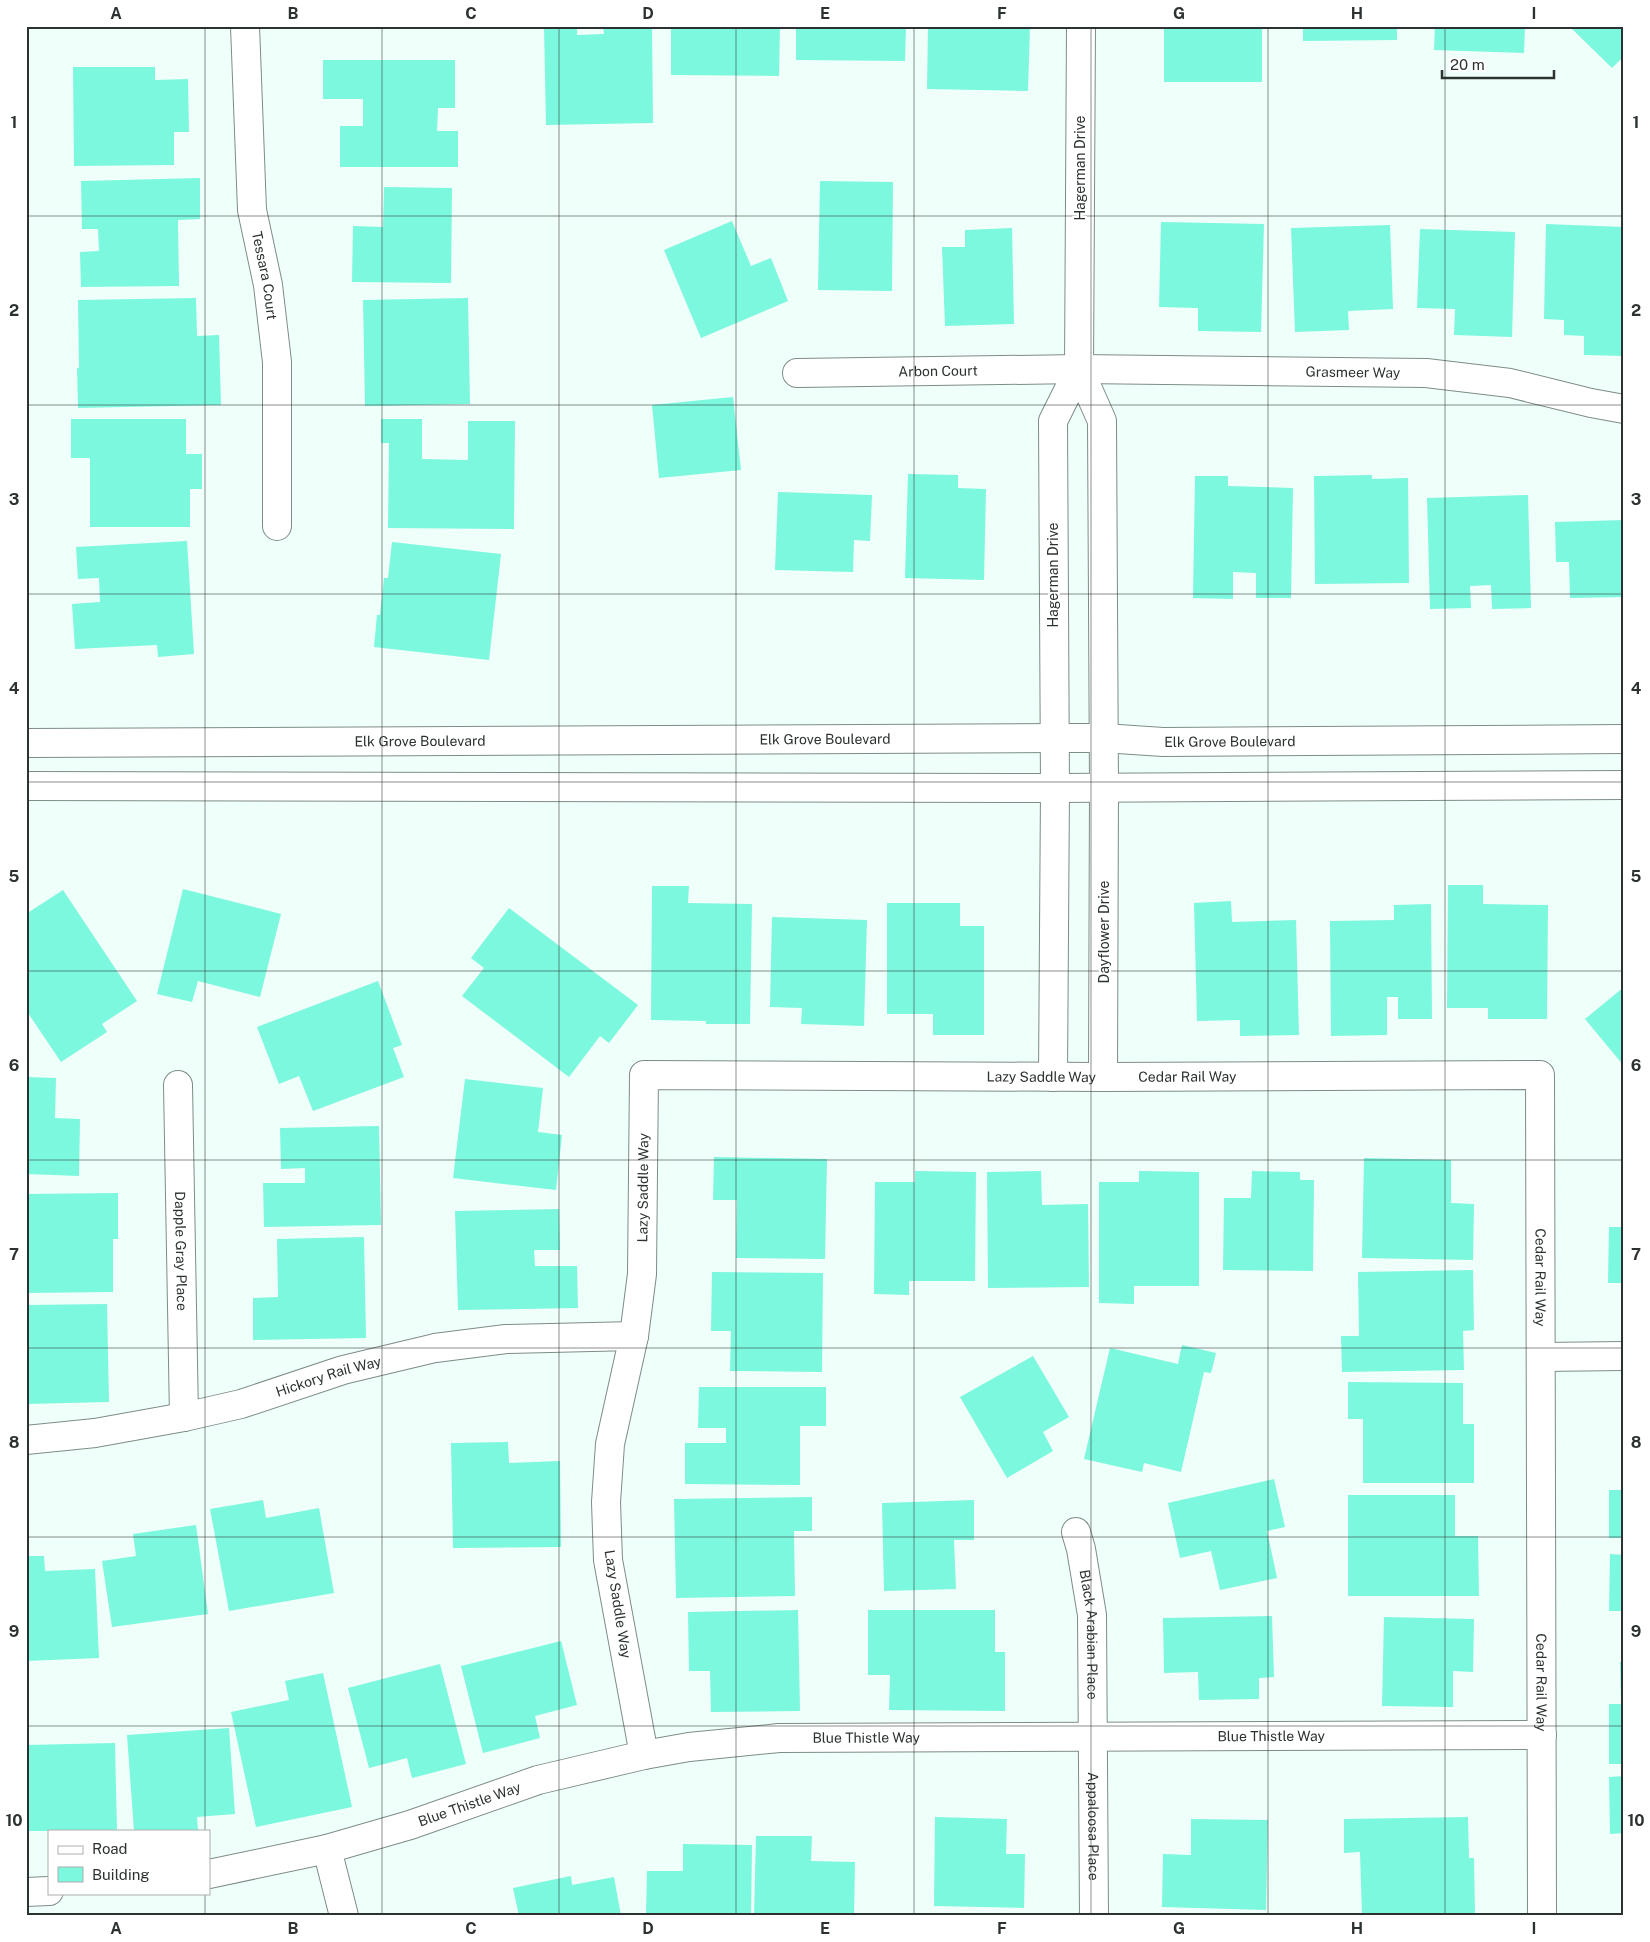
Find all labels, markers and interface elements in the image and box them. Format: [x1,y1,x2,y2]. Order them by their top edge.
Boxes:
text: A [110,4,122,23]
text: B [288,4,299,23]
text: C [465,4,477,23]
text: D [642,4,654,23]
text: E [820,4,830,23]
text: F [997,4,1007,23]
text: G [1173,4,1185,23]
text: H [1351,4,1363,23]
text: I [1532,4,1536,23]
scale bar [1442,48,1555,80]
text: 20 m [1450,56,1485,73]
text: 1 [11,113,17,132]
text: 1 [1633,113,1639,132]
street label: Hagerman Drive [1072,115,1088,221]
street label: Tessara Court [249,230,280,321]
text: 2 [9,301,19,320]
text: 2 [1631,301,1641,320]
street label: Arbon Court [898,362,978,380]
street label: Grasmeer Way [1306,364,1401,381]
text: 3 [9,490,19,509]
text: 3 [1631,490,1641,509]
street label: Hagerman Drive [1045,522,1061,628]
text: 4 [9,679,20,698]
text: 4 [1631,679,1642,698]
street label: Elk Grove Boulevard [759,731,891,747]
street label: Elk Grove Boulevard [354,733,486,749]
street label: Elk Grove Boulevard [1164,733,1296,750]
text: 5 [9,867,20,886]
text: 5 [1631,867,1642,886]
street label: Dayflower Drive [1096,880,1112,984]
text: 6 [9,1056,19,1075]
text: 6 [1631,1056,1641,1075]
street label: Lazy Saddle Way [987,1068,1097,1085]
street label: Cedar Rail Way [1138,1068,1237,1085]
street label: Lazy Saddle Way [634,1132,651,1242]
street label: Dapple Gray Place [172,1191,190,1311]
street label: Cedar Rail Way [1532,1228,1549,1327]
text: 7 [9,1245,19,1264]
text: 7 [1631,1245,1641,1264]
street label: Hickory Rail Way [274,1353,383,1400]
text: 8 [9,1433,20,1452]
text: 8 [1631,1433,1642,1452]
street label: Lazy Saddle Way [602,1549,635,1660]
street label: Black Arabian Place [1077,1568,1101,1700]
text: 9 [9,1622,19,1641]
text: 9 [1631,1622,1641,1641]
street label: Cedar Rail Way [1533,1633,1550,1732]
street label: Blue Thistle Way [1217,1728,1326,1744]
street label: Blue Thistle Way [812,1729,921,1746]
street label: Appaloosa Place [1085,1772,1102,1881]
street label: Blue Thistle Way [416,1779,523,1830]
text: 10 [5,1811,23,1830]
text: 10 [1627,1811,1645,1830]
legend [48,1830,210,1894]
text: Road [92,1840,128,1857]
text: Building [92,1866,150,1883]
text: A [110,1919,122,1938]
text: B [288,1919,299,1938]
text: C [465,1919,477,1938]
text: D [642,1919,654,1938]
text: E [820,1919,830,1938]
text: F [997,1919,1007,1938]
text: G [1173,1919,1185,1938]
text: H [1351,1919,1363,1938]
text: I [1532,1919,1536,1938]

